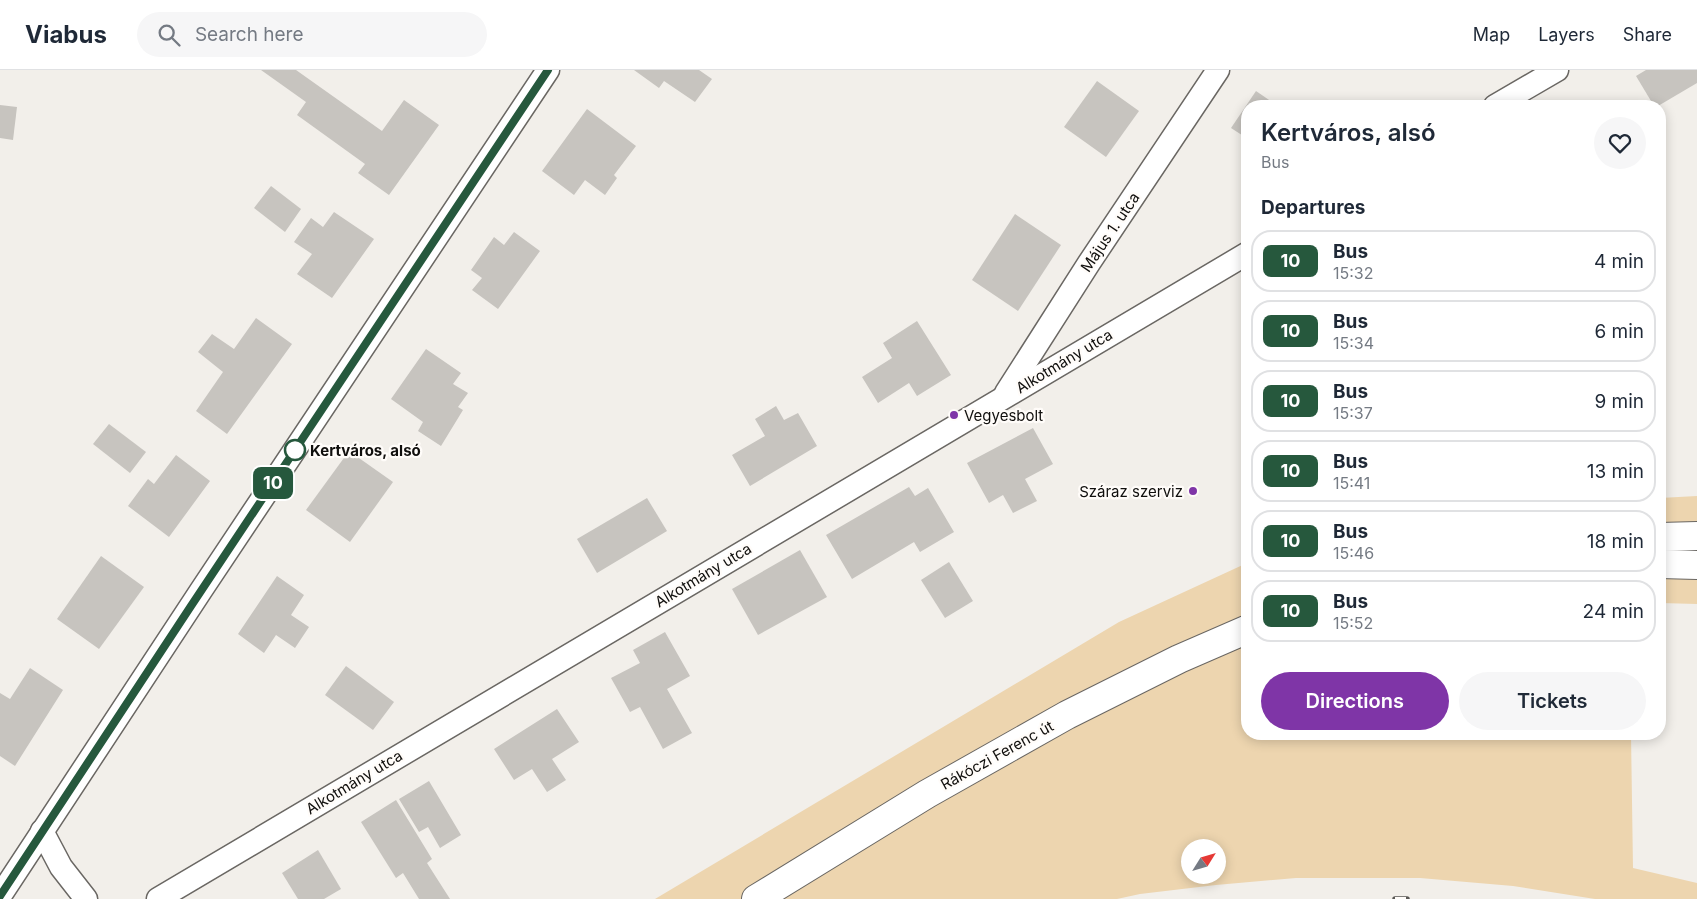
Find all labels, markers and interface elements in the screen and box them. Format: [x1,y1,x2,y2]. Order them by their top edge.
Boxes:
search box [137,12,487,57]
text: Viabus [25,20,107,49]
icon: search [155,21,183,49]
text: Search here [195,23,304,46]
text: Map [1473,24,1510,45]
text: Layers [1538,24,1595,45]
text: Share [1623,24,1672,45]
button: heart [1594,117,1646,169]
text: Kertváros, alsó [1261,118,1436,147]
text: Bus [1261,152,1289,172]
street label: Május 1. utca [1076,189,1144,275]
text: Departures [1261,196,1365,219]
text: Bus [1333,240,1368,263]
text: 10 [1281,250,1300,271]
text: 4 min [1594,250,1644,273]
text: 15:32 [1333,263,1373,283]
text: Bus [1333,310,1368,333]
text: 10 [1281,320,1300,341]
text: 6 min [1594,320,1644,343]
street label: Alkotmány utca [1012,325,1116,397]
text: 15:34 [1333,333,1374,353]
text: Bus [1333,380,1368,403]
text: 10 [1281,390,1300,411]
text: 9 min [1594,390,1644,413]
text: 15:37 [1333,403,1373,423]
place label: Vegyesbolt [964,406,1043,425]
marker: Vegyesbolt [948,409,960,421]
marker: Kertváros, alsó [284,439,306,461]
place label: Kertváros, alsó [310,441,421,460]
text: Bus [1333,450,1368,473]
text: 10 [1281,460,1300,481]
text: 13 min [1587,460,1644,483]
line badge: 10 [250,467,296,499]
text: 10 [263,472,283,493]
text: 15:41 [1333,473,1370,493]
place label: Száraz szerviz [1079,482,1183,501]
marker: Száraz szerviz [1187,485,1199,497]
text: Bus [1333,520,1368,543]
text: 10 [1281,530,1300,551]
text: 18 min [1587,530,1644,553]
street label: Alkotmány utca [651,539,755,611]
text: 15:46 [1333,543,1374,563]
text: Bus [1333,590,1368,613]
text: 10 [1281,600,1300,621]
text: 24 min [1583,600,1644,623]
text: 15:52 [1333,613,1373,633]
button: Directions [1261,672,1449,730]
button: Tickets [1459,672,1646,730]
street label: Rákóczi Ferenc út [937,716,1057,794]
street label: Alkotmány utca [302,746,406,818]
north arrow [1181,839,1226,884]
map controls [1181,839,1226,884]

